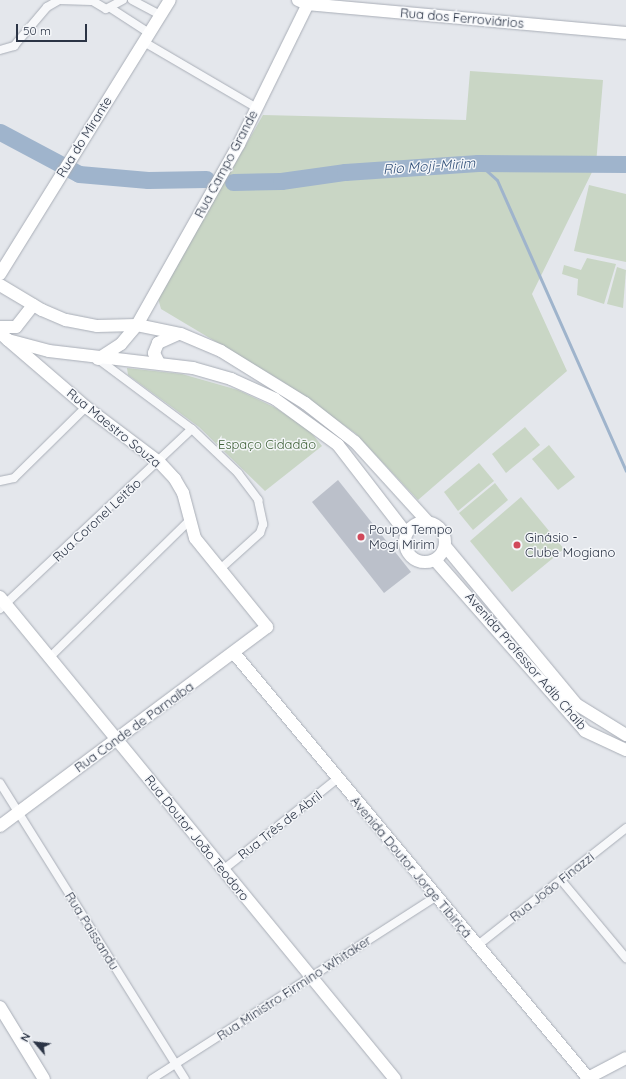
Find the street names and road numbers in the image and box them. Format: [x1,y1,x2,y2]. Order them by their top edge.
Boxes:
street label: Rua dos Ferroviários [400,5,524,31]
street label: Rua do Mirante [53,94,115,180]
street label: Rua Campo Grande [191,108,261,220]
street label: Rua Maestro Souza [64,385,164,471]
street label: Rua Coronel Leitão [50,475,144,565]
street label: Avenida Professor Adib Chaib [462,589,590,733]
street label: Rua Conde de Parnaíba [71,679,197,775]
street label: Rua Doutor João Teodoro [141,772,253,904]
street label: Rua Três de Abril [235,787,325,863]
street label: Avenida Doutor Jorge Tibiriçá [347,793,475,941]
street label: Rua João Finazzi [507,849,597,925]
street label: Rua Paissandu [62,889,122,973]
street label: Rua Ministro Firmino Whitaker [214,932,374,1044]

